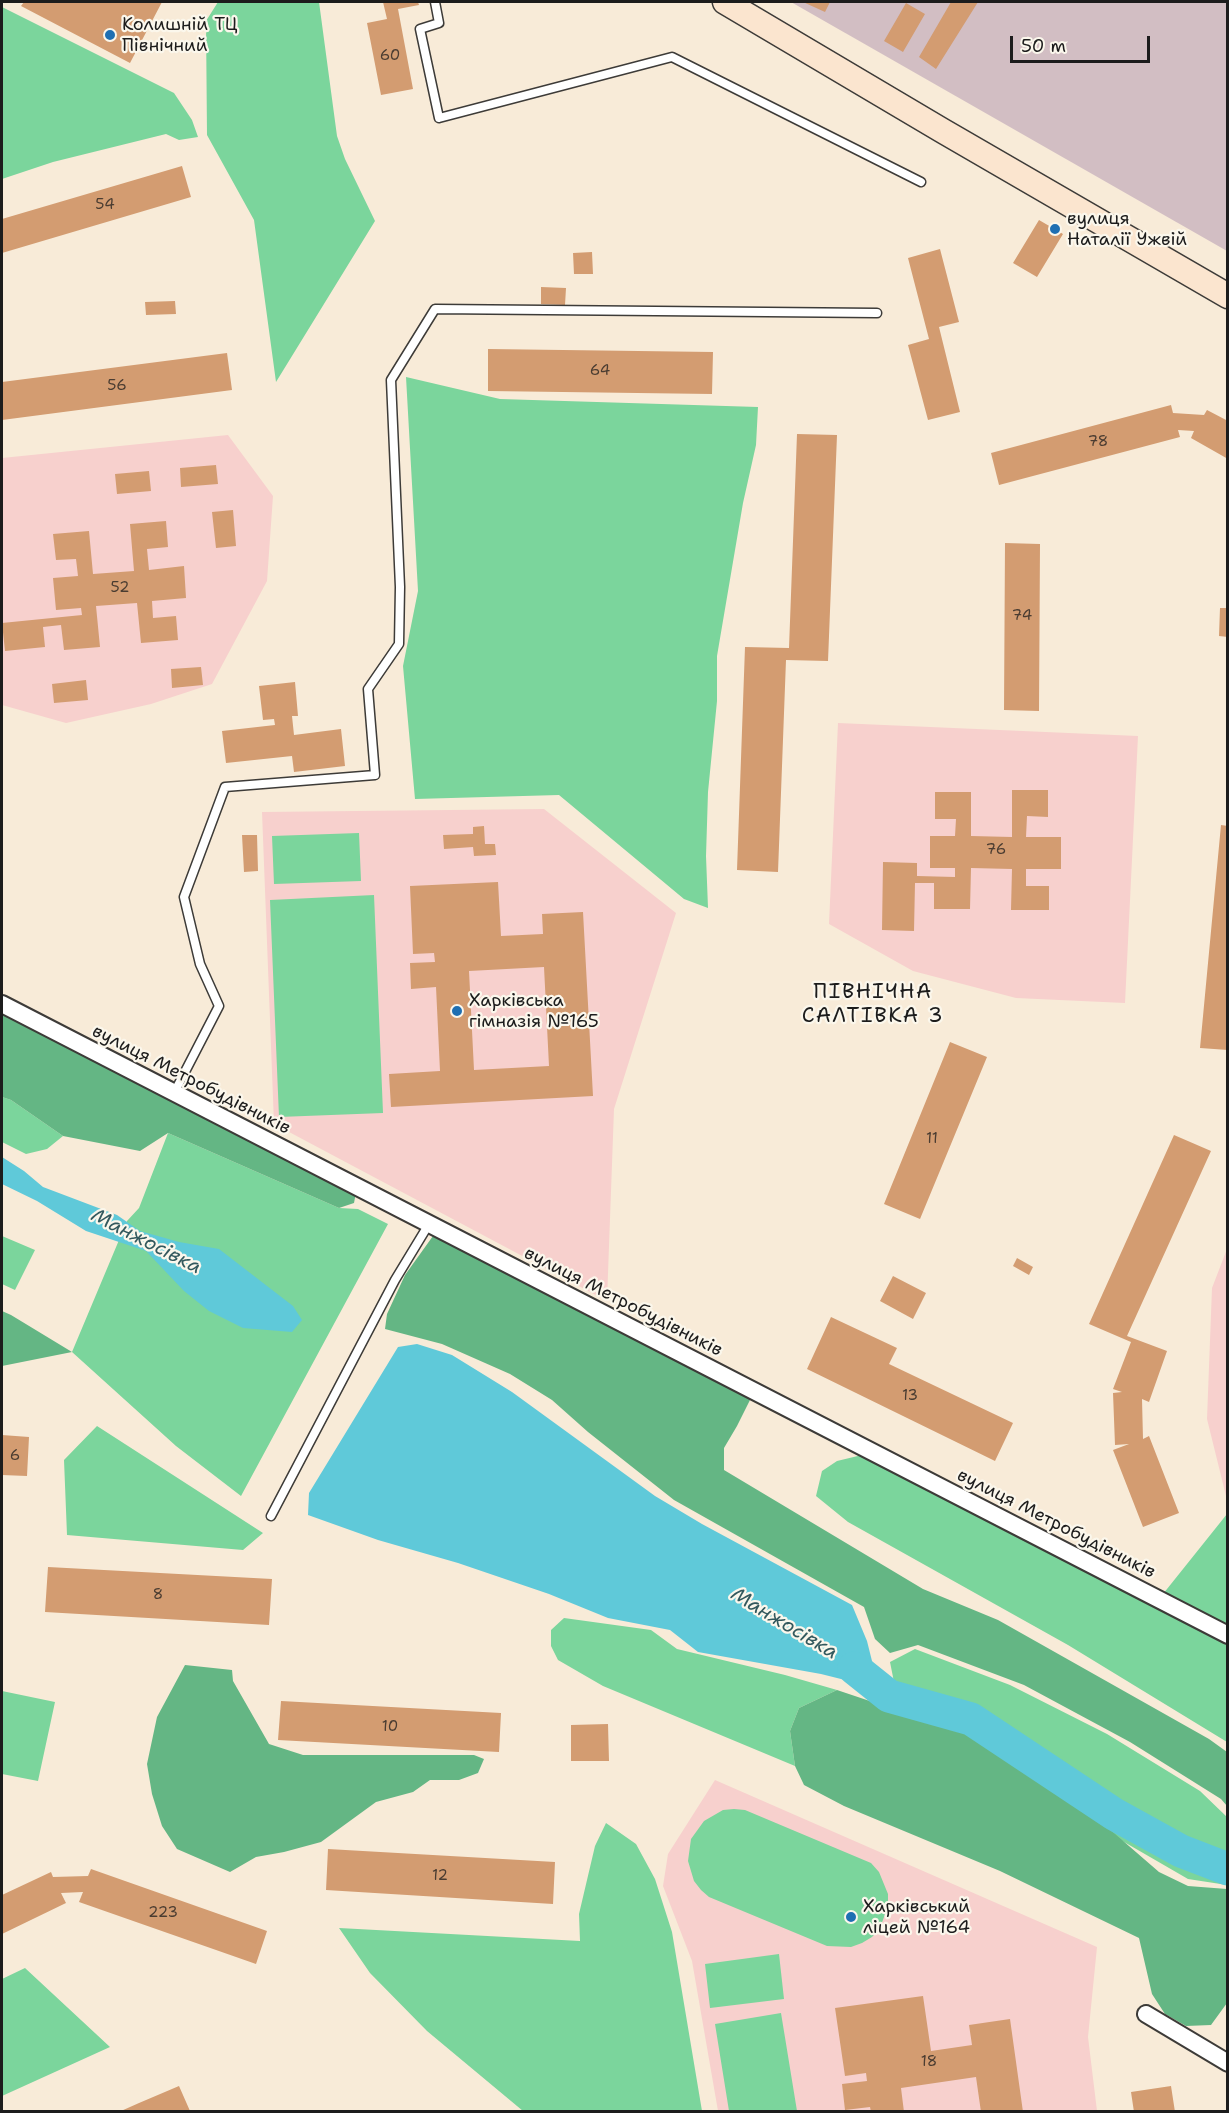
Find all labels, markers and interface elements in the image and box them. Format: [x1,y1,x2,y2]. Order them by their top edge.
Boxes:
place label: Колишній ТЦ Північний [122,14,238,57]
scale bar [1013,24,1152,62]
marker: Колишній ТЦ Північний [103,28,117,42]
text: 50 m [1021,34,1066,58]
house number: 60 [380,47,400,65]
house number: 54 [95,196,115,214]
place label: вулиця Наталії Ужвій [1067,208,1187,250]
marker: вулиця Наталії Ужвій [1048,222,1062,236]
house number: 64 [590,362,610,380]
house number: 56 [107,377,127,395]
house number: 78 [1088,433,1108,451]
house number: 52 [111,579,129,597]
house number: 74 [1012,607,1032,625]
house number: 76 [986,841,1006,859]
district label: ПІВНІЧНА САЛТІВКА 3 [802,980,944,1030]
place label: Харківська гімназія №165 [469,990,599,1032]
marker: Харківська гімназія №165 [450,1004,464,1018]
street label: вулиця Метробудівників [88,1021,294,1139]
house number: 11 [926,1130,938,1148]
water label: Манжосівка [87,1204,205,1280]
street label: вулиця Метробудівників [520,1243,726,1361]
house number: 13 [902,1387,918,1405]
house number: 6 [10,1447,20,1465]
street label: вулиця Метробудівників [953,1465,1159,1583]
water label: Манжосівка [726,1583,842,1665]
house number: 8 [153,1586,163,1604]
house number: 10 [382,1718,398,1736]
house number: 12 [432,1867,448,1885]
place label: Харківський ліцей №164 [863,1896,970,1938]
house number: 223 [148,1904,178,1922]
marker: Харківський ліцей №164 [844,1910,858,1924]
house number: 18 [921,2053,937,2071]

